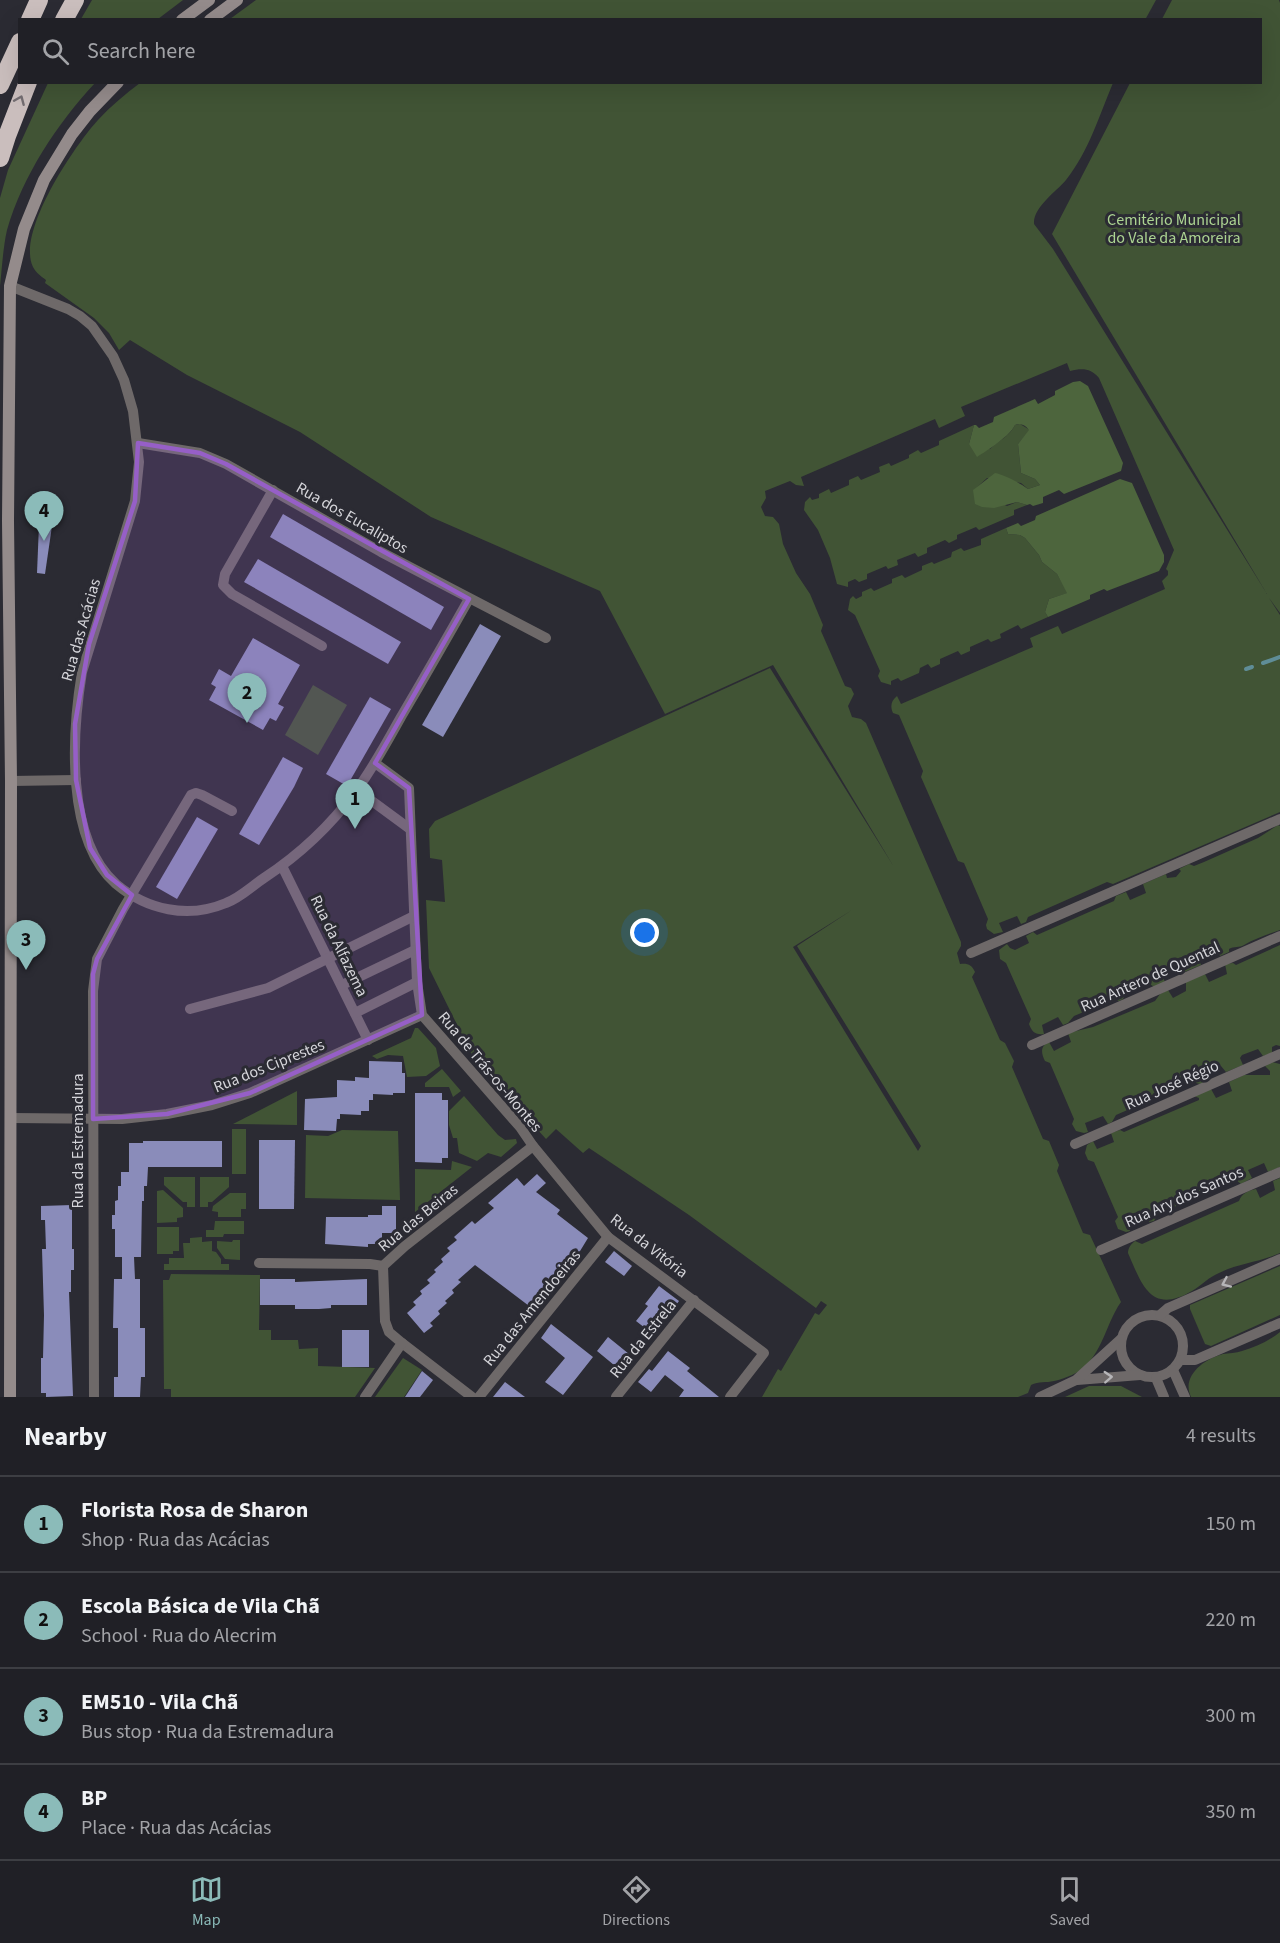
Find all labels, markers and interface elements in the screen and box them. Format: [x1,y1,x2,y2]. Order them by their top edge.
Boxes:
search box [18,18,1262,84]
icon: search [39,35,72,68]
text: Search here [87,35,195,67]
one-way arrow [13,96,25,107]
park label: Cemitério Municipal do Vale da Amoreira [1107,209,1241,249]
street label: Rua dos Eucaliptos [292,477,412,559]
pin: 4 [24,492,63,541]
street label: Rua das Acácias [56,576,106,684]
pin: 2 [228,674,266,723]
pin: 1 [336,780,374,829]
street label: Rua da Alfazema [305,892,373,1000]
your location [630,918,659,947]
pin: 3 [6,920,46,970]
street label: Rua Antero de Quental [1077,936,1223,1018]
street label: Rua de Trás-os-Montes [433,1007,547,1137]
street label: Rua dos Ciprestes [210,1034,328,1098]
street label: Rua José Régio [1122,1054,1222,1116]
street label: Rua da Estremadura [67,1074,89,1208]
street label: Rua Ary dos Santos [1121,1161,1247,1233]
street label: Rua das Beiras [373,1179,463,1257]
street label: Rua da Vitória [606,1209,692,1283]
street label: Rua das Amendoeiras [478,1245,586,1371]
one-way arrow [1222,1275,1233,1287]
street label: Rua da Estrela [605,1295,681,1383]
one-way arrow [1104,1371,1113,1384]
text: Nearby [24,1418,107,1455]
text: 4 results [1186,1422,1256,1450]
text: Florista Rosa de Sharon [81,1494,308,1526]
text: 1 [38,1510,49,1538]
text: 150 m [1206,1510,1256,1538]
text: Shop · Rua das Acácias [81,1526,270,1554]
text: Escola Básica de Vila Chã [81,1590,320,1622]
text: 2 [38,1606,49,1634]
text: 220 m [1206,1606,1256,1634]
text: School · Rua do Alecrim [81,1622,277,1650]
text: EM510 - Vila Chã [81,1686,238,1718]
text: 3 [38,1702,49,1730]
text: 300 m [1206,1702,1256,1730]
text: Bus stop · Rua da Estremadura [81,1718,334,1746]
text: BP [81,1782,107,1814]
text: 4 [38,1798,49,1826]
text: 350 m [1206,1798,1256,1826]
text: Place · Rua das Acácias [81,1814,271,1842]
tab: Map [190,1873,223,1931]
tab: Directions [602,1873,670,1931]
tab: Saved [1049,1873,1090,1931]

